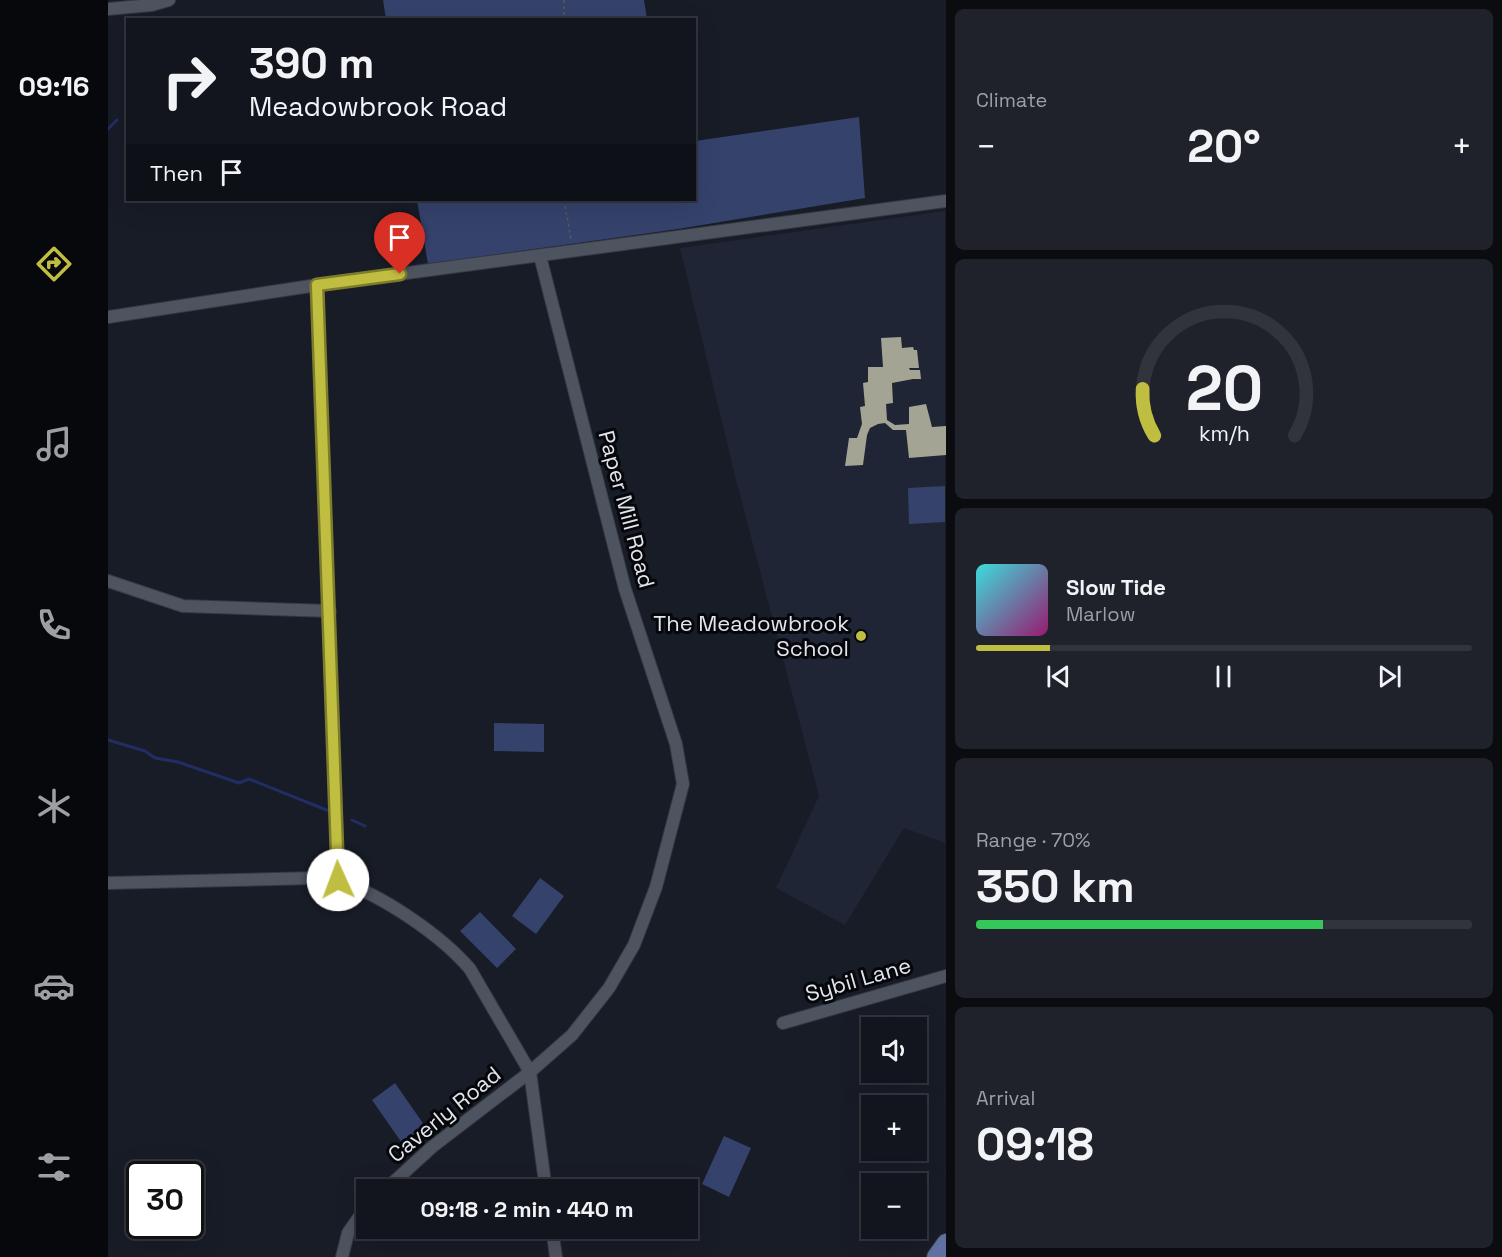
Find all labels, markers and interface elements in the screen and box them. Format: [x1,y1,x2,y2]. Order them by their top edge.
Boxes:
text: 390 m [249,37,374,90]
icon: right [150,42,228,120]
text: 09:16 [18,69,90,104]
text: Climate [976,87,1047,113]
text: Meadowbrook Road [249,89,507,124]
text: 20° [1187,118,1261,175]
text: − [976,126,996,168]
text: + [1452,126,1472,168]
icon: arrive [215,156,248,189]
text: Then [150,159,203,187]
pin [374,212,425,274]
icon: arrive [383,221,416,254]
icon: directions [33,243,75,285]
text: 20 [1185,349,1263,428]
text: km/h [1198,420,1250,447]
icon: music [33,423,75,465]
street label: Paper Mill Road [593,427,661,591]
text: Slow Tide [1066,573,1166,601]
text: Marlow [1066,601,1135,627]
icon: phone [33,604,75,646]
place label: The Meadowbrook School [653,609,849,662]
marker: The Meadowbrook School [854,629,868,643]
icon: previous [1042,660,1075,693]
icon: pause [1207,660,1240,693]
icon: next [1373,660,1406,693]
icon: climate [33,785,75,827]
text: Range · 70% [976,827,1090,853]
position arrow [306,848,370,912]
text: 350 km [976,858,1135,915]
street label: Sybil Lane [802,951,914,1007]
icon: car [33,965,75,1007]
map controls [861,1017,927,1239]
button: sound [861,1017,927,1083]
street label: Caverly Road [382,1060,506,1168]
text: Arrival [976,1085,1035,1111]
button: + [861,1095,927,1161]
text: 09:18 [976,1116,1094,1173]
icon: filters [33,1146,75,1188]
speed limit sign: 30 [126,1161,204,1239]
button: − [861,1173,927,1239]
text: 09:18 · 2 min · 440 m [421,1195,633,1223]

